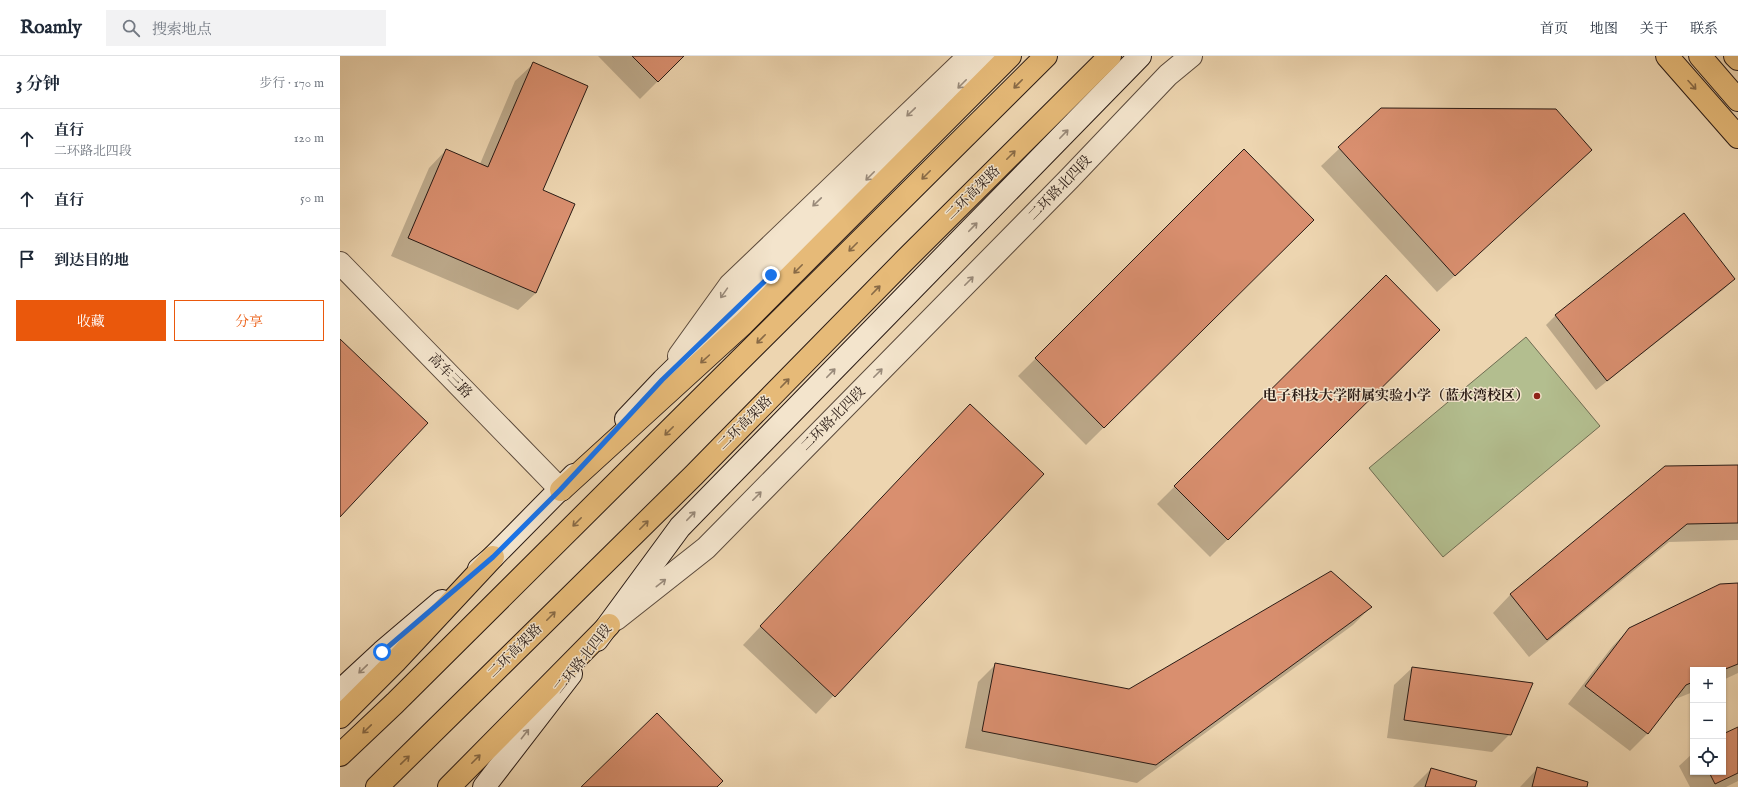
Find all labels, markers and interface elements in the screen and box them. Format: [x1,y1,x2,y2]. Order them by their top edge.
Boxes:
search box [106,10,386,46]
text: Roamly [20,16,82,40]
icon: search [120,17,142,39]
text: 搜索地点 [152,20,212,39]
text: 首页 [1540,20,1568,38]
text: 地图 [1590,20,1618,38]
text: 关于 [1640,20,1668,38]
text: 联系 [1690,20,1718,38]
text: 3 分钟 [16,74,60,95]
text: 步行 · 170 m [259,75,324,92]
one-way arrow [957,79,967,89]
one-way arrow [1013,79,1023,88]
one-way arrow [1688,80,1697,90]
one-way arrow [906,107,916,117]
text: 直行 [54,121,84,140]
icon: ahead [16,128,38,150]
one-way arrow [1059,129,1069,139]
text: 120 m [294,130,324,147]
text: 二环路北四段 [54,143,132,160]
one-way arrow [1006,150,1016,160]
street label: 二环路北四段 [1024,152,1096,224]
street label: 二环高架路 [942,162,1004,224]
one-way arrow [921,170,931,180]
one-way arrow [865,171,875,181]
icon: ahead [16,188,38,210]
text: 50 m [300,190,324,207]
text: 直行 [54,191,84,210]
one-way arrow [812,197,822,207]
one-way arrow [968,222,978,232]
one-way arrow [848,242,858,252]
icon: arrive [16,248,38,270]
text: 到达目的地 [54,251,129,270]
one-way arrow [793,264,803,274]
route end [762,266,780,284]
one-way arrow [964,276,974,286]
one-way arrow [871,285,881,295]
one-way arrow [720,287,728,298]
button: 收藏 [16,300,166,341]
button: 分享 [174,300,324,341]
one-way arrow [756,334,766,344]
street label: 高车三路 [424,350,476,402]
one-way arrow [700,354,710,363]
one-way arrow [826,368,836,378]
one-way arrow [873,368,883,378]
one-way arrow [780,378,790,388]
street label: 二环路北四段 [797,383,869,455]
place label: 电子科技大学附属实验小学（蓝水湾校区） [1263,387,1529,405]
marker: 电子科技大学附属实验小学（蓝水湾校区） [1532,391,1542,401]
street label: 二环高架路 [714,392,776,454]
one-way arrow [664,426,674,435]
one-way arrow [752,491,762,501]
one-way arrow [686,511,696,521]
one-way arrow [572,517,582,527]
one-way arrow [639,520,649,530]
one-way arrow [656,579,667,588]
one-way arrow [546,611,556,621]
street label: 二环高架路 [484,620,546,682]
street label: 二环路北四段 [550,620,616,698]
route start [373,643,391,661]
one-way arrow [358,664,368,674]
map controls [1690,667,1726,775]
button: + [1690,667,1726,703]
button: − [1690,703,1726,739]
one-way arrow [363,724,373,733]
one-way arrow [521,728,529,739]
button: locate [1690,739,1726,775]
one-way arrow [471,754,481,764]
one-way arrow [400,755,410,765]

